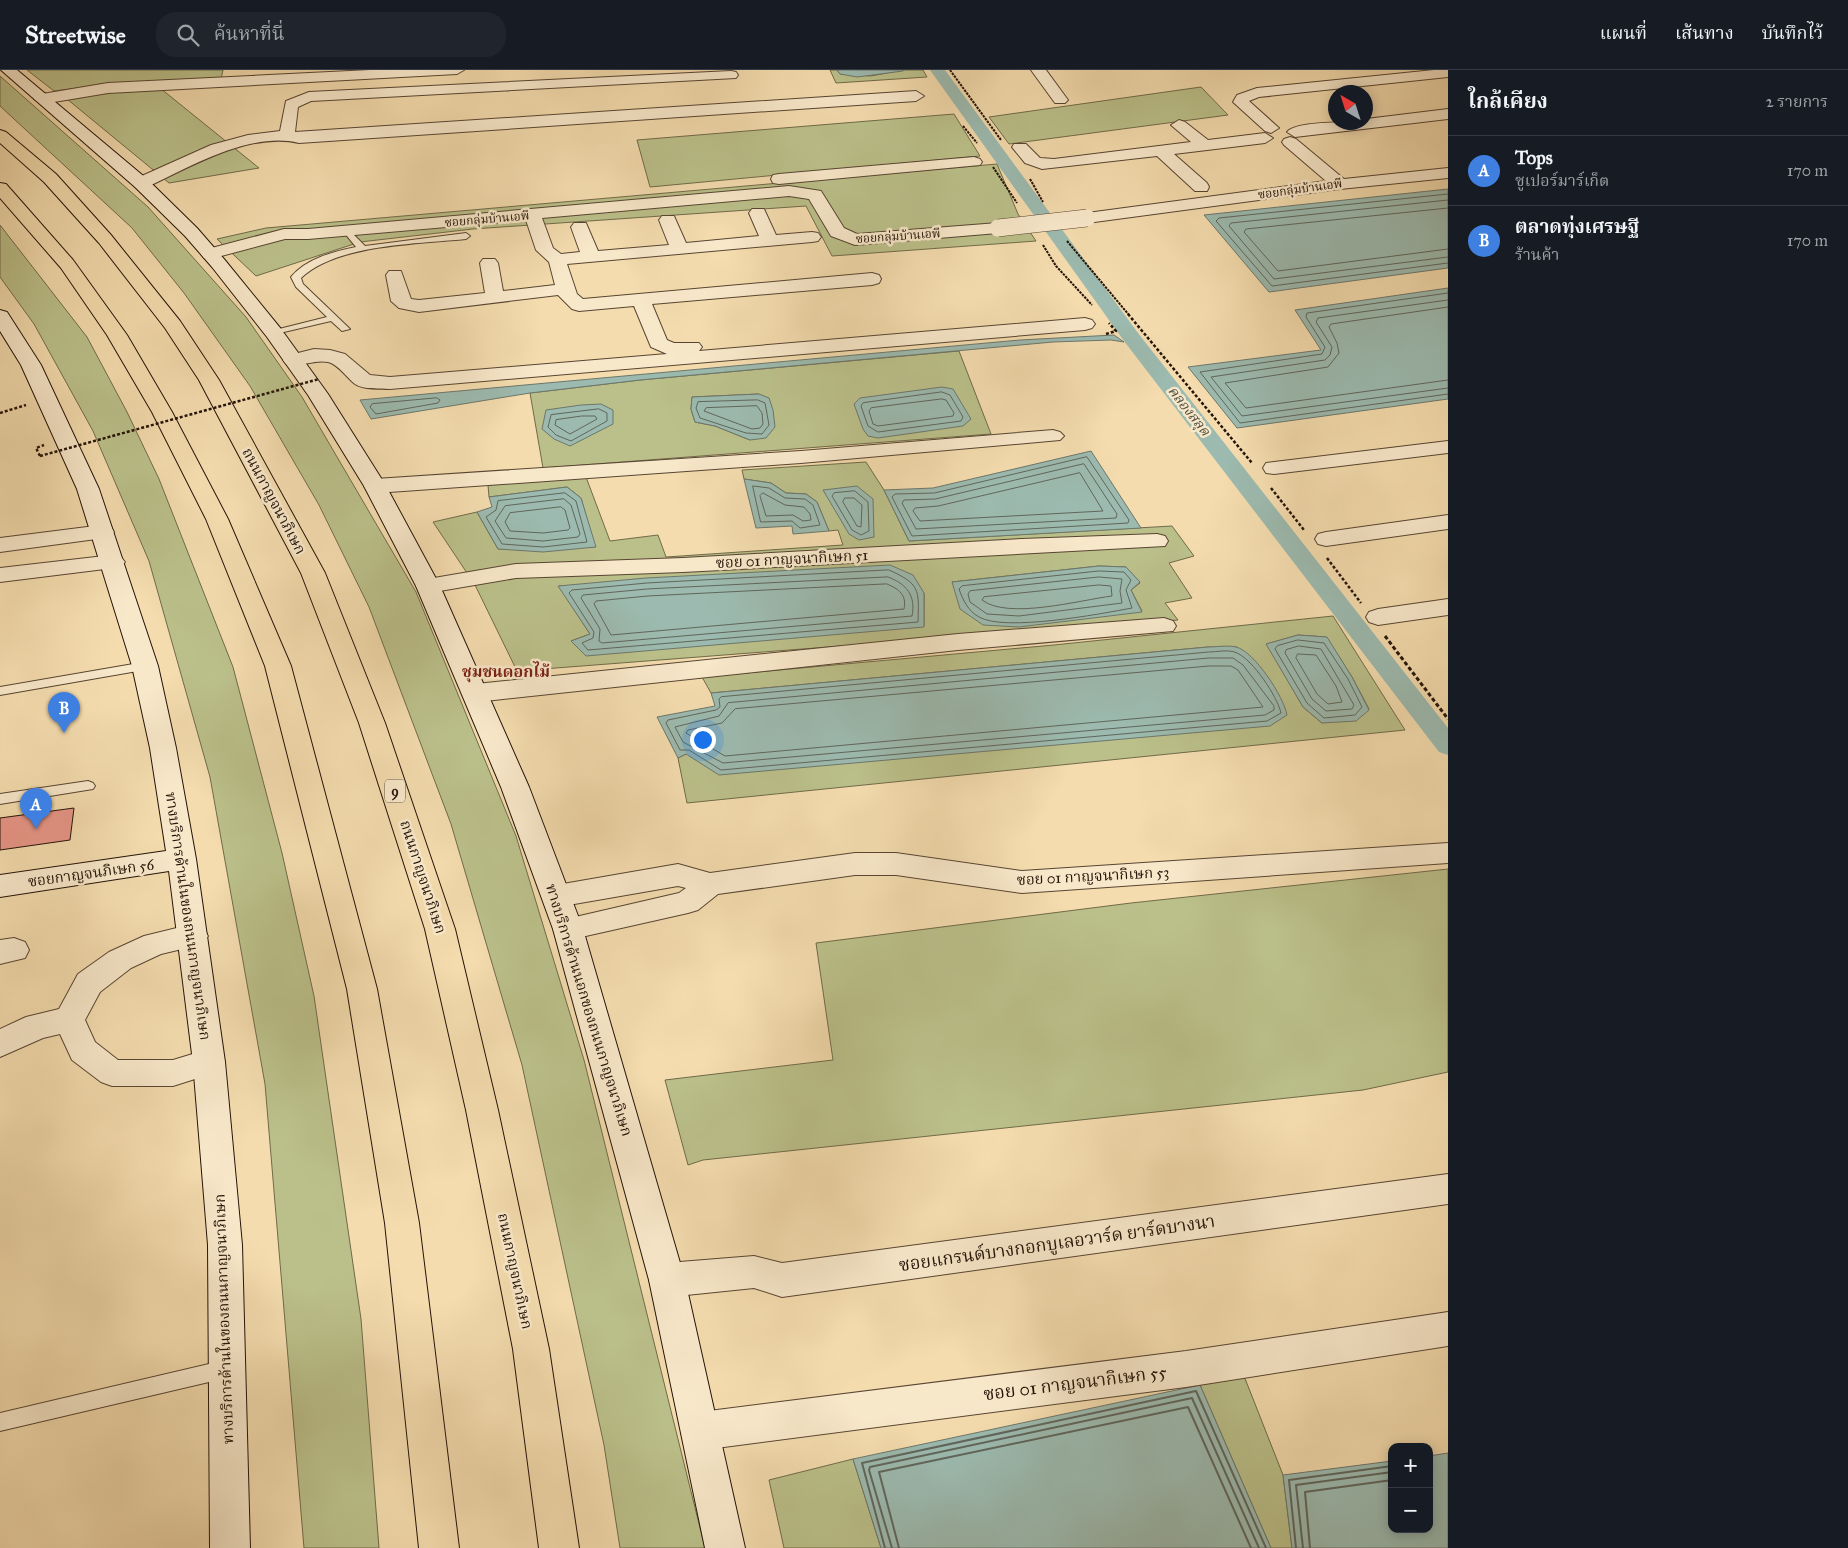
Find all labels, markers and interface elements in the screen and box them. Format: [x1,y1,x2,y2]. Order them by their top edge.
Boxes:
search box [156,12,506,57]
text: Streetwise [25,20,126,50]
icon: search [174,21,202,49]
text: ค้นหาที่นี่ [214,22,284,45]
text: แผนที่ [1600,22,1647,44]
text: เส้นทาง [1675,22,1734,44]
text: บันทึกไว้ [1762,22,1823,44]
north arrow [1328,85,1373,130]
text: ใกล้เคียง [1468,88,1548,114]
text: 2 รายการ [1766,92,1828,111]
text: Tops [1515,146,1553,169]
text: A [1479,161,1489,180]
text: 170 m [1787,161,1828,180]
text: ซูเปอร์มาร์เก็ต [1515,171,1609,190]
street label: ซอยกลุ่มบ้านเอพี [1257,176,1343,203]
street label: ซอยกลุ่มบ้านเอพี [444,208,530,231]
text: ตลาดทุ่งเศรษฐี [1515,215,1639,238]
street label: ซอยกลุ่มบ้านเอพี [855,226,941,247]
text: B [1479,231,1489,250]
text: 170 m [1787,231,1828,250]
text: ร้านค้า [1515,245,1559,264]
water label: คลองสลุด [1164,383,1214,441]
street label: ถนนกาญจนาภิเษก [238,445,310,557]
street label: ซอย 01 กาญจนากิเษก 51 [715,546,869,572]
district label: ชุมชนดอกไม้ [462,661,550,683]
pin: B [48,692,80,733]
your location [690,727,716,753]
road number: 9 [385,779,405,802]
pin: A [20,788,52,829]
street label: ทางบริการด้านในของถนนกาญจนาภิเษก [162,790,216,1041]
street label: ถนนกาญจนาภิเษก [396,818,450,936]
street label: ซอยกาญจนภิเษก 56 [27,855,156,891]
street label: ซอย 01 กาญจนากิเษก 53 [1016,863,1170,889]
street label: ทางบริการด้านนอกของถนนกาญจนาภิเษก [542,882,636,1138]
street label: ทางบริการด้านในของถนนกาญจนาภิเษก [209,1194,237,1445]
street label: ซอยแกรนด์บางกอกบูเลอวาร์ด ยาร์ดบางนา [897,1210,1217,1276]
street label: ถนนกาญจนาภิเษก [494,1211,536,1331]
street label: ซอย 01 กาญจนากิเษก 55 [982,1361,1168,1405]
map controls [1388,1443,1433,1533]
button: + [1388,1443,1433,1488]
button: − [1388,1488,1433,1533]

